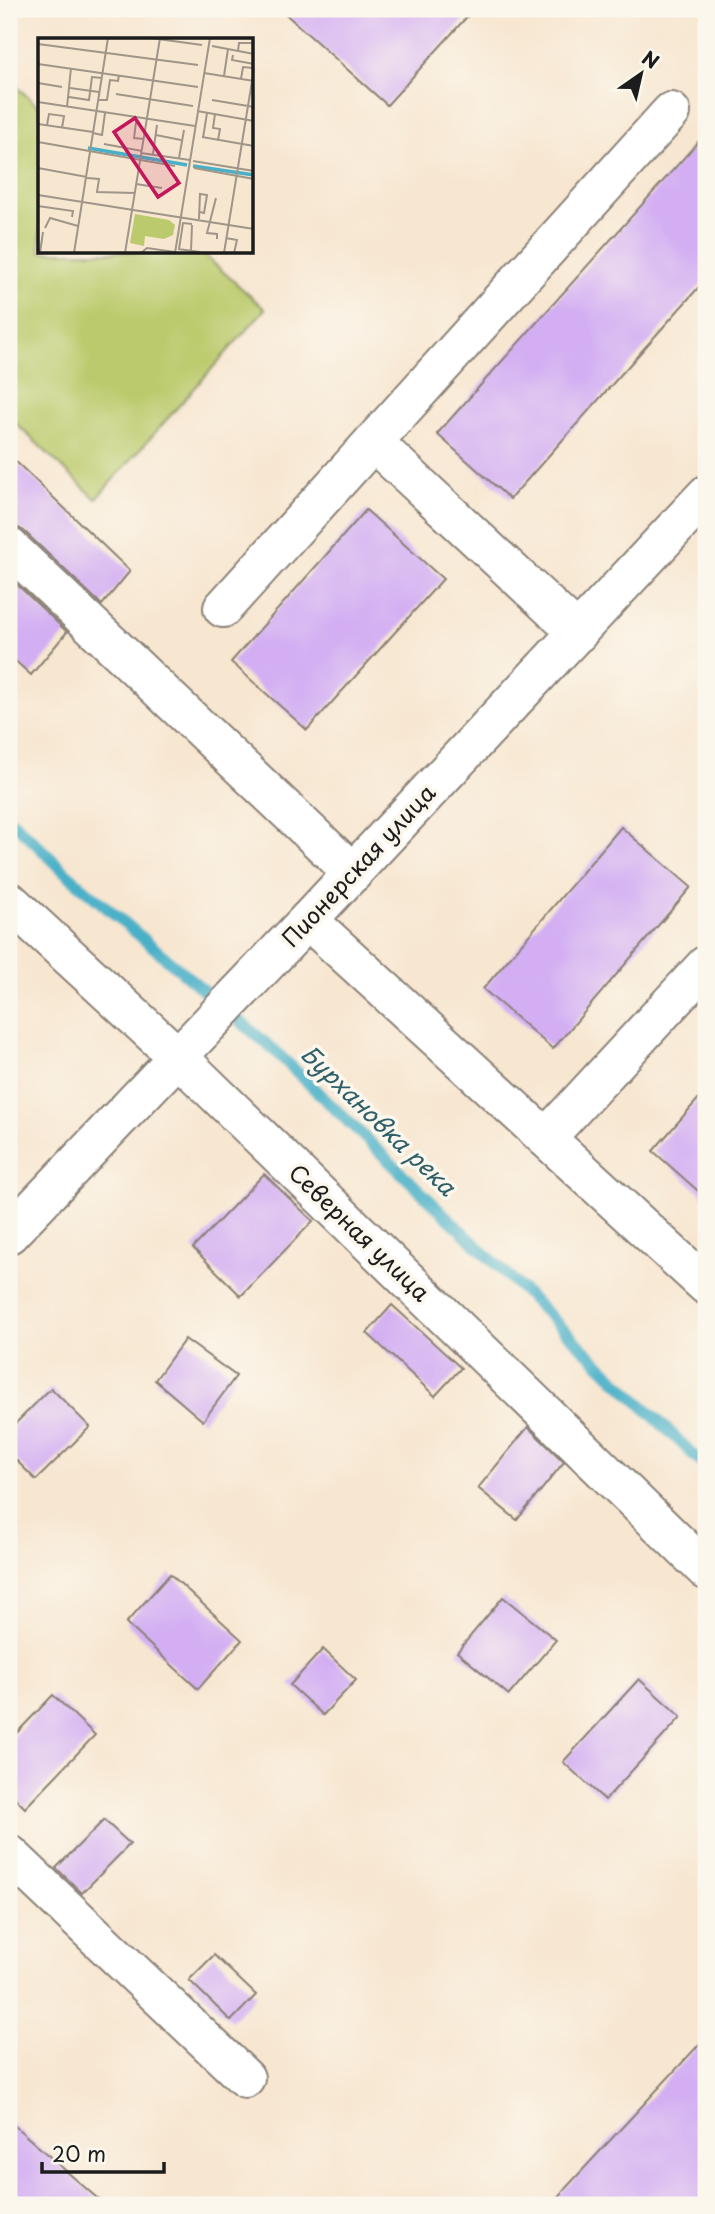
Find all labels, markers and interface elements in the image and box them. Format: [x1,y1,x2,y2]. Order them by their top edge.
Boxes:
inset map [38,38,254,254]
north arrow [606,38,676,108]
text: N [637,43,665,75]
street label: Пионерская улица [273,775,443,954]
water label: Бурхановка река [294,1036,466,1204]
street label: Северная улица [281,1155,439,1309]
scale bar [42,2130,164,2174]
text: 20 m [52,2137,106,2169]

